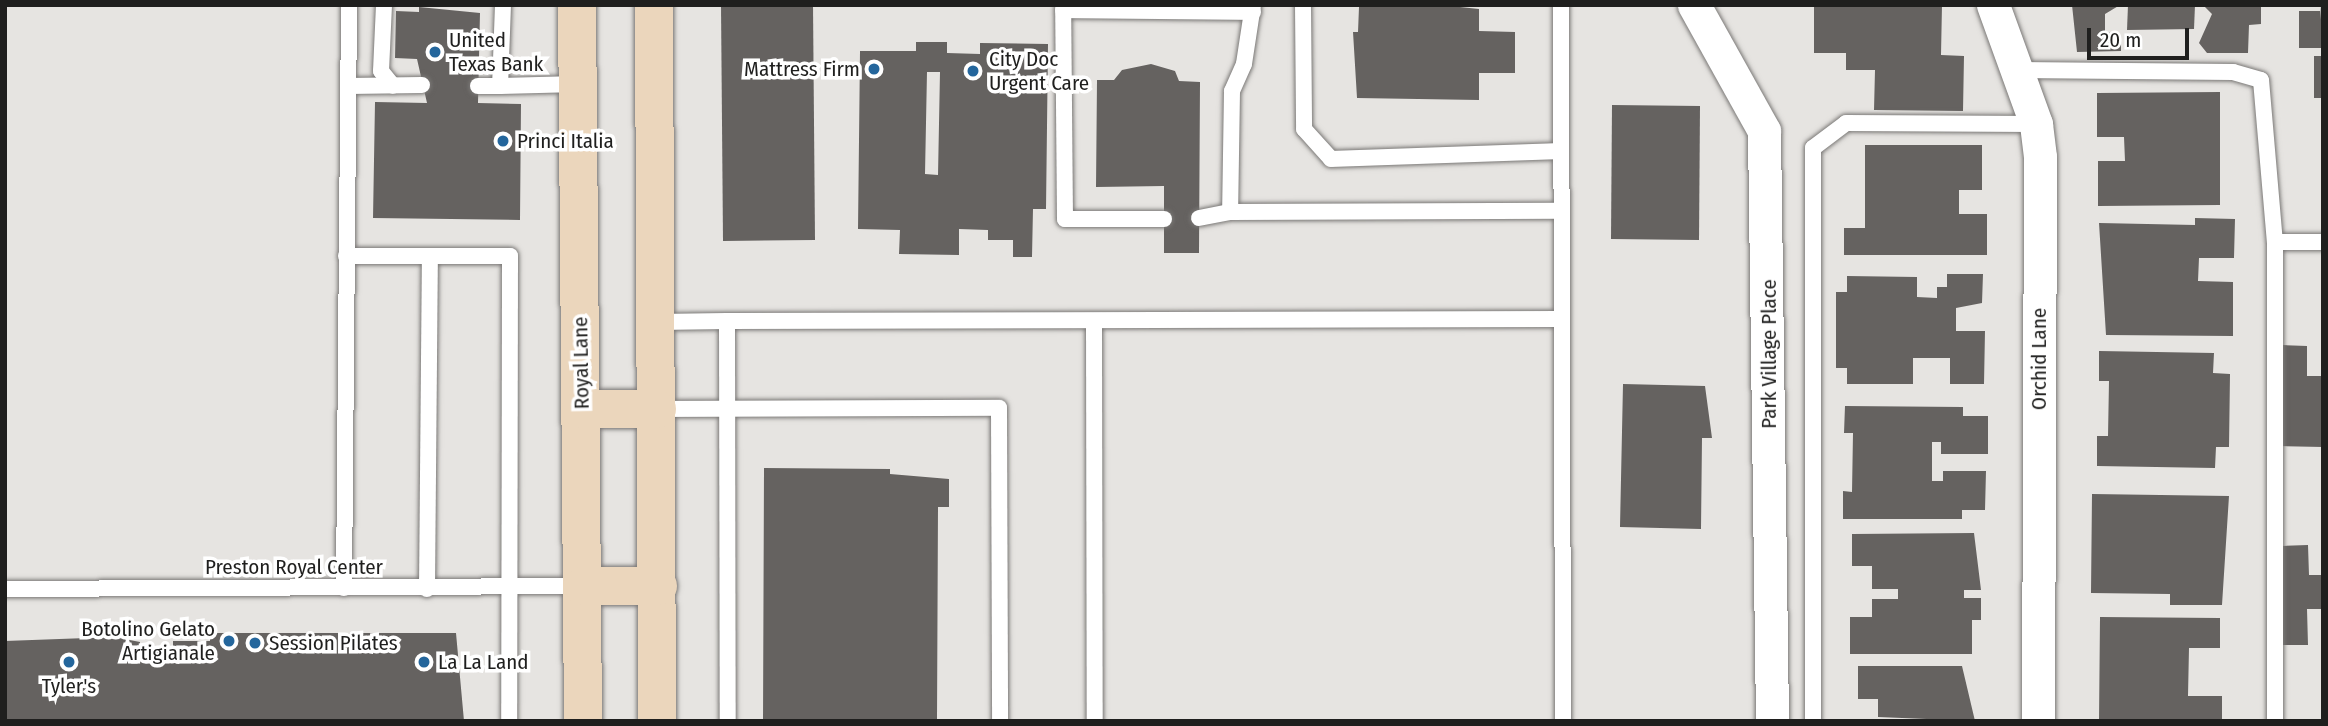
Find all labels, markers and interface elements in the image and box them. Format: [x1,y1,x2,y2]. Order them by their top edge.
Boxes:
scale bar [2090,14,2192,58]
place label: United Texas Bank [449,27,543,77]
text: 20 m [2100,27,2141,53]
marker: United Texas Bank [427,44,443,60]
place label: City Doc Urgent Care [989,46,1089,96]
place label: Mattress Firm [744,56,860,82]
marker: Mattress Firm [866,61,882,77]
marker: City Doc Urgent Care [963,61,983,81]
place label: Princi Italia [517,128,614,154]
marker: Princi Italia [495,133,511,149]
street label: Park Village Place [1756,279,1782,429]
street label: Orchid Lane [2026,308,2052,410]
street label: Royal Lane [568,316,594,410]
street label: Preston Royal Center [205,554,383,580]
place label: Botolino Gelato Artigianale [81,616,215,666]
place label: Session Pilates [269,630,398,656]
marker: Botolino Gelato Artigianale [221,633,237,649]
marker: Session Pilates [247,635,263,651]
place label: La La Land [438,649,529,675]
marker: Tyler's [61,654,77,670]
marker: La La Land [416,654,432,670]
place label: Tyler's [42,673,96,699]

